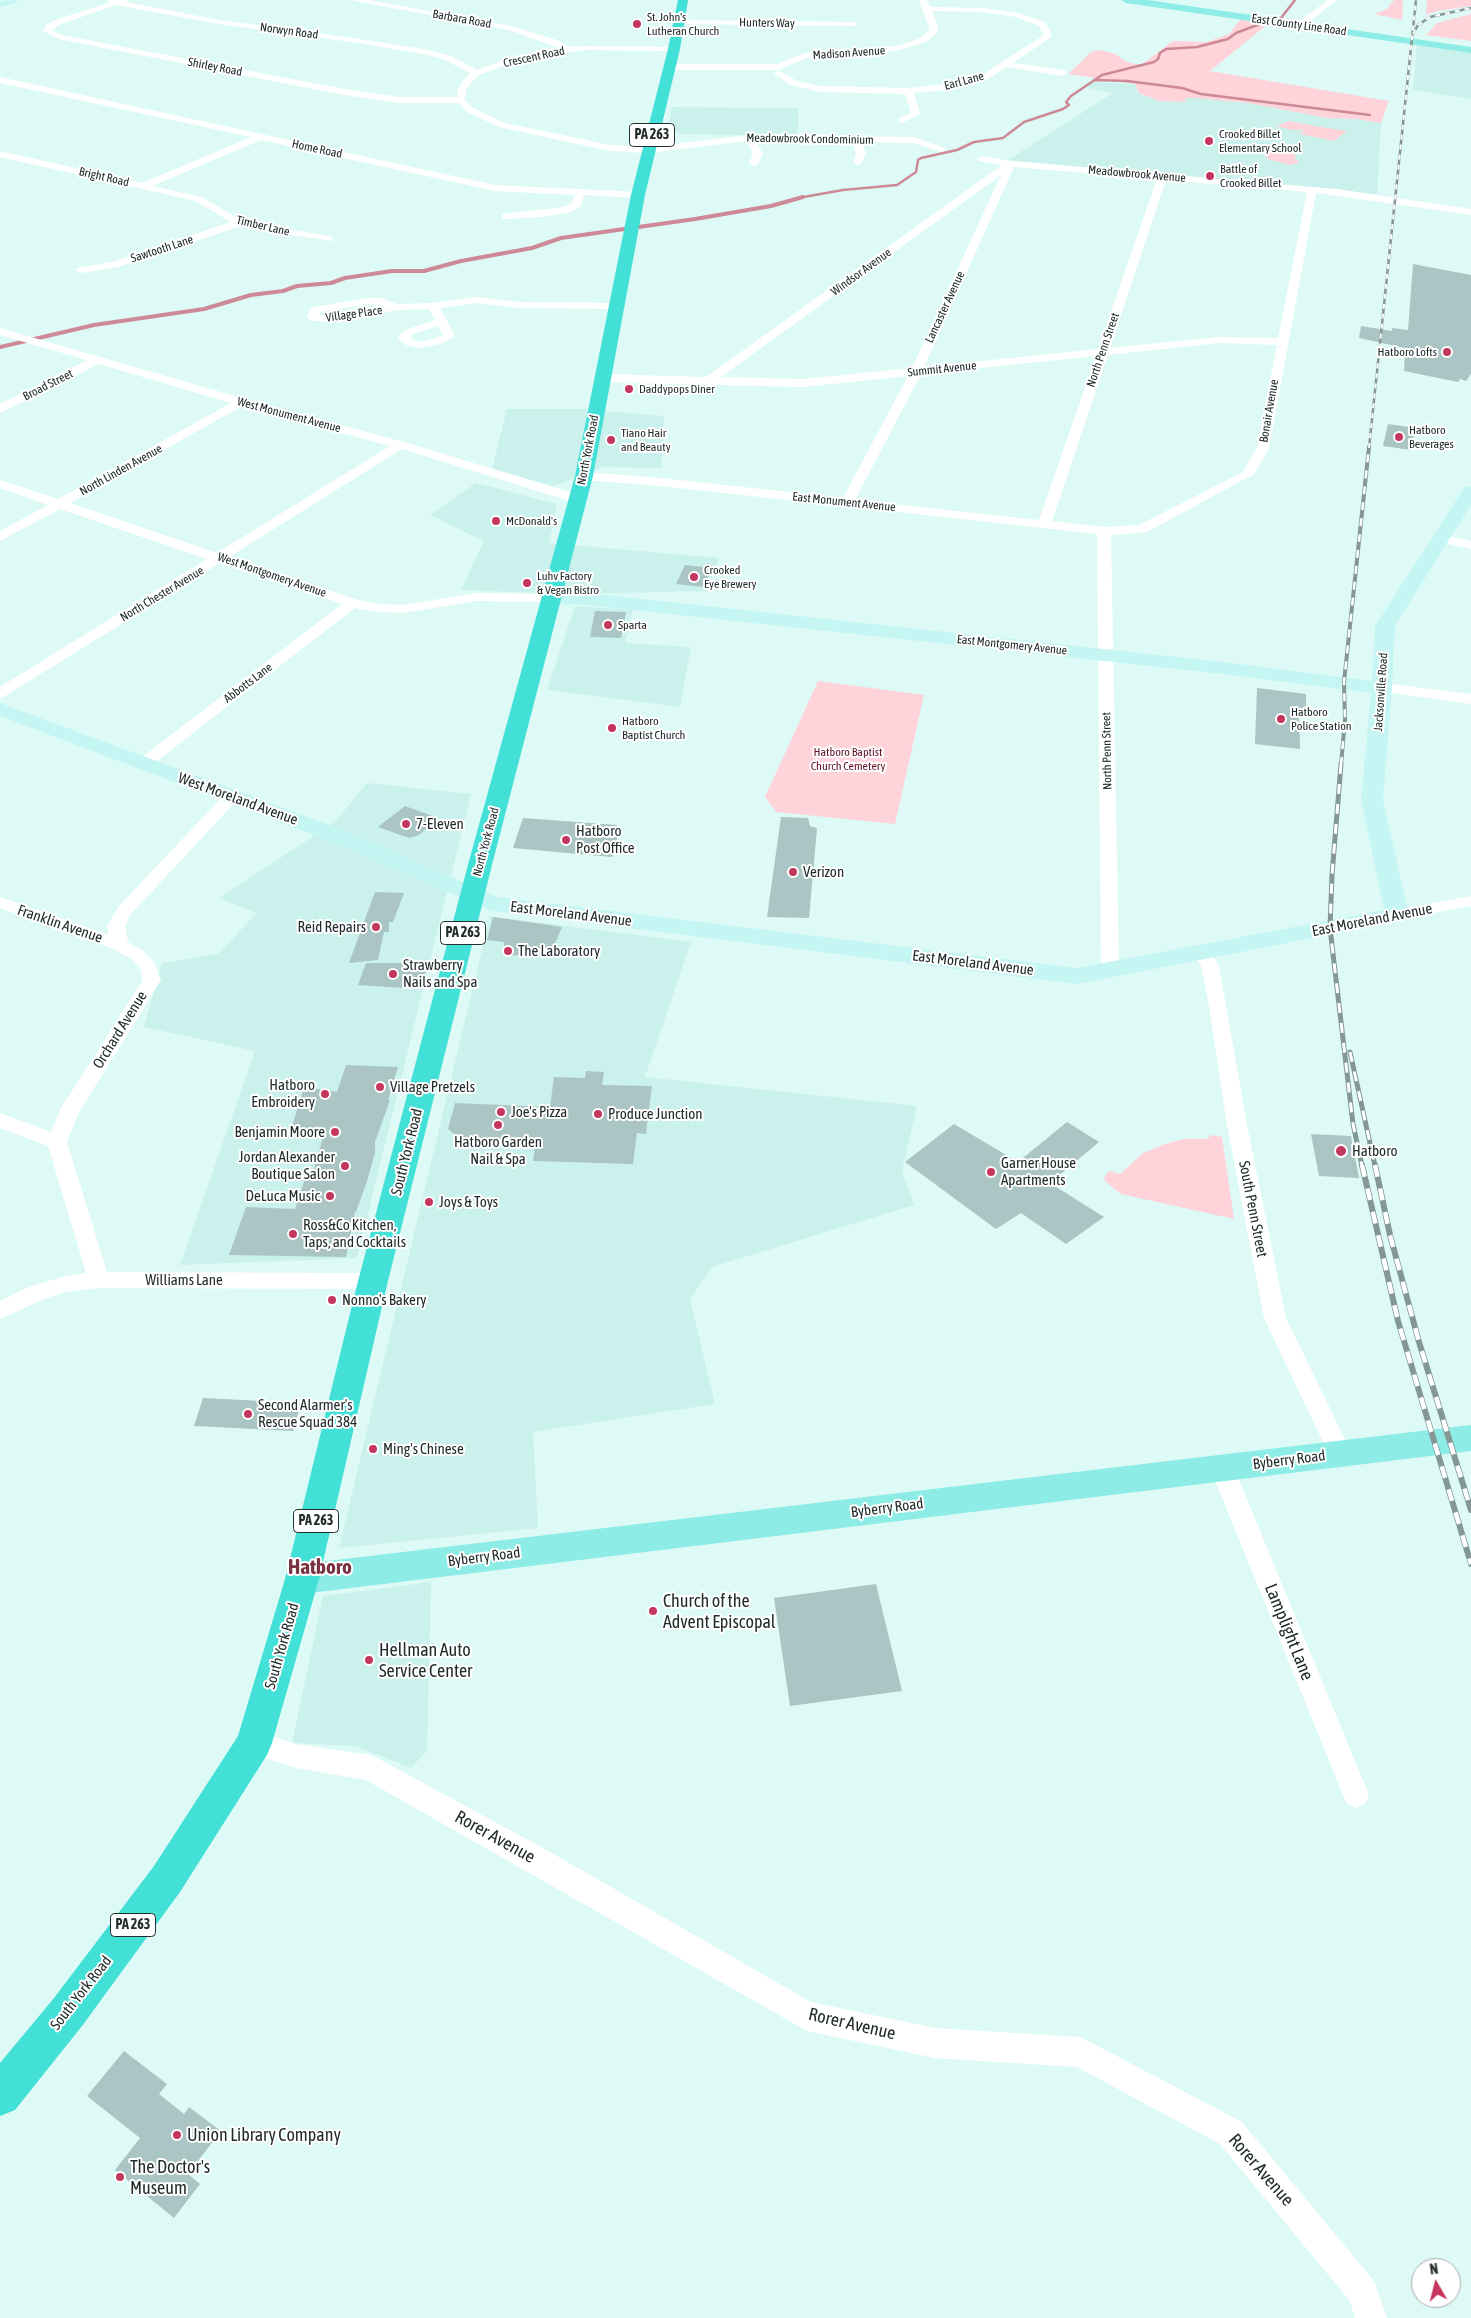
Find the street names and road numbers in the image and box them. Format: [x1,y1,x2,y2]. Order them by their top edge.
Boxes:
street label: Barbara Road [431,7,493,31]
street label: East County Line Road [1250,11,1348,39]
street label: Hunters Way [739,15,795,31]
street label: Norwyn Road [259,20,319,42]
street label: Crescent Road [502,43,566,71]
street label: Madison Avenue [812,43,886,63]
street label: Shirley Road [187,55,243,79]
street label: Earl Lane [943,69,985,93]
road number: PA 263 [630,124,674,146]
street label: Meadowbrook Condominium [746,131,874,147]
street label: Home Road [290,137,344,161]
street label: Meadowbrook Avenue [1088,163,1186,185]
street label: Bright Road [78,164,130,190]
street label: Timber Lane [235,213,291,239]
street label: Sawtooth Lane [129,232,195,266]
street label: Windsor Avenue [828,245,894,299]
street label: Lancaster Avenue [922,269,968,345]
street label: Village Place [325,303,383,325]
street label: North Penn Street [1084,311,1122,389]
street label: Summit Avenue [907,358,977,380]
street label: Broad Street [21,366,75,404]
street label: Bonair Avenue [1256,378,1282,444]
street label: West Monument Avenue [236,394,342,436]
street label: North York Road [574,414,602,486]
street label: North Linden Avenue [77,441,165,499]
street label: East Monument Avenue [792,489,896,515]
street label: West Montgomery Avenue [216,550,328,600]
street label: North Chester Avenue [118,563,206,625]
street label: East Montgomery Avenue [956,632,1068,658]
street label: Jacksonville Road [1371,652,1391,732]
street label: Abbotts Lane [221,660,275,706]
street label: North Penn Street [1099,712,1115,790]
street label: West Moreland Avenue [176,769,300,829]
street label: North York Road [470,806,502,878]
street label: East Moreland Avenue [509,898,633,930]
street label: East Moreland Avenue [1310,899,1434,941]
street label: Franklin Avenue [15,901,105,947]
road number: PA 263 [440,921,486,944]
street label: East Moreland Avenue [911,947,1035,979]
street label: Orchard Avenue [89,988,151,1072]
street label: South York Road [388,1107,426,1197]
street label: South Penn Street [1235,1159,1271,1259]
street label: Williams Lane [145,1271,223,1289]
street label: Byberry Road [1252,1447,1326,1473]
street label: Byberry Road [850,1495,924,1521]
road number: PA 263 [294,1510,338,1532]
street label: Byberry Road [447,1544,521,1570]
street label: Lamplight Lane [1260,1581,1318,1683]
street label: South York Road [261,1601,303,1691]
street label: Rorer Avenue [451,1806,539,1868]
road number: PA 263 [110,1914,156,1936]
street label: South York Road [47,1952,115,2034]
street label: Rorer Avenue [806,2004,898,2044]
street label: Rorer Avenue [1224,2130,1298,2210]

